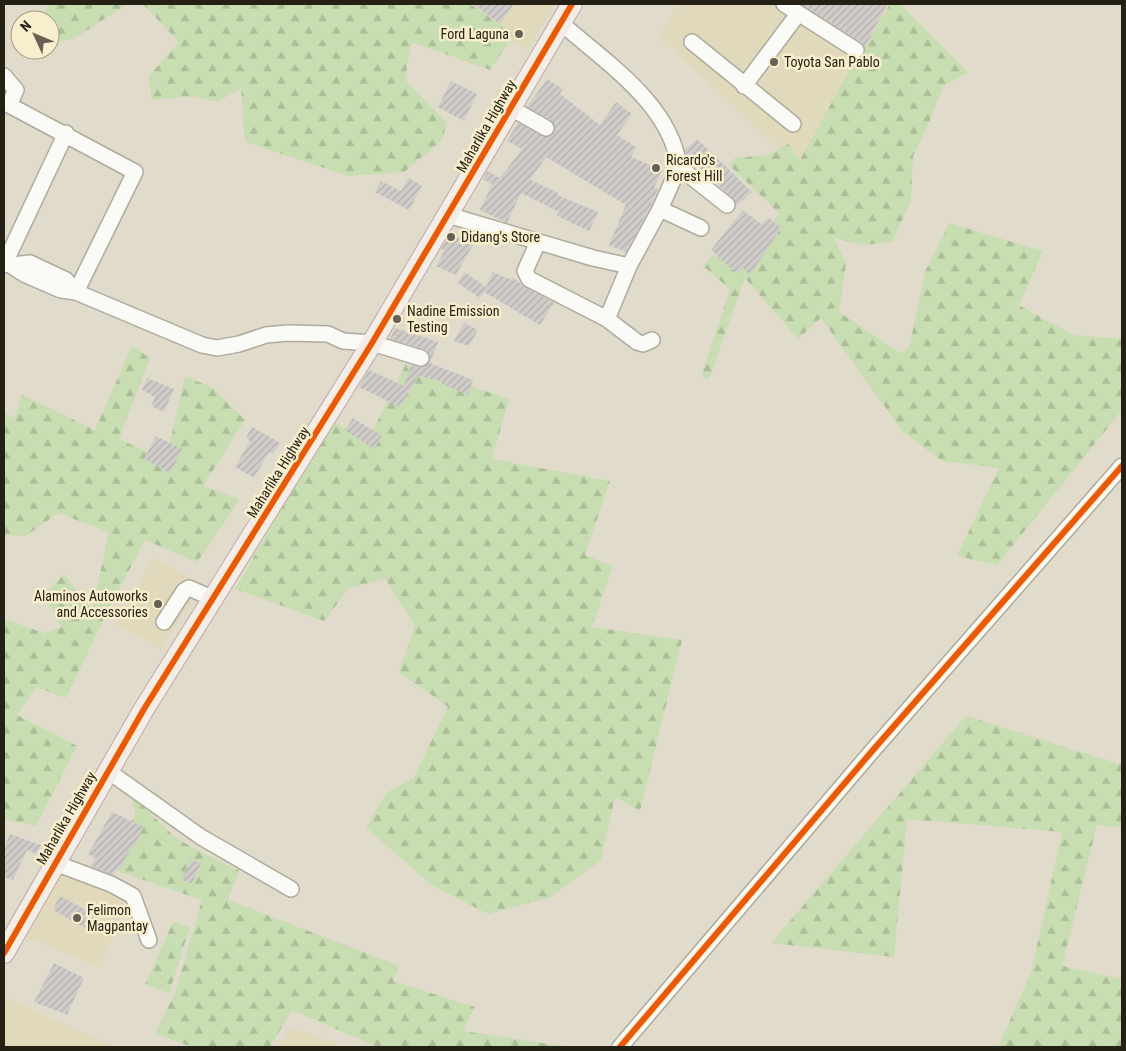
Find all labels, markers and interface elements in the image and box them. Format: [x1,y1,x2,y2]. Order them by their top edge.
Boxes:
north arrow [10,10,60,60]
text: N [17,17,34,35]
place label: Ford Laguna [441,26,509,42]
marker: Ford Laguna [513,28,525,40]
place label: Toyota San Pablo [784,54,880,70]
marker: Toyota San Pablo [768,56,780,68]
street label: Maharlika Highway [453,76,519,175]
place label: Ricardo's Forest Hill [666,152,722,184]
marker: Ricardo's Forest Hill [650,162,662,174]
place label: Didang's Store [461,229,540,245]
marker: Didang's Store [445,231,457,243]
place label: Nadine Emission Testing [407,303,500,335]
marker: Nadine Emission Testing [391,313,403,325]
street label: Maharlika Highway [243,423,313,521]
place label: Alaminos Autoworks and Accessories [34,588,148,620]
marker: Alaminos Autoworks and Accessories [152,598,164,610]
street label: Maharlika Highway [33,768,99,867]
place label: Felimon Magpantay [87,902,148,934]
marker: Felimon Magpantay [71,912,83,924]

